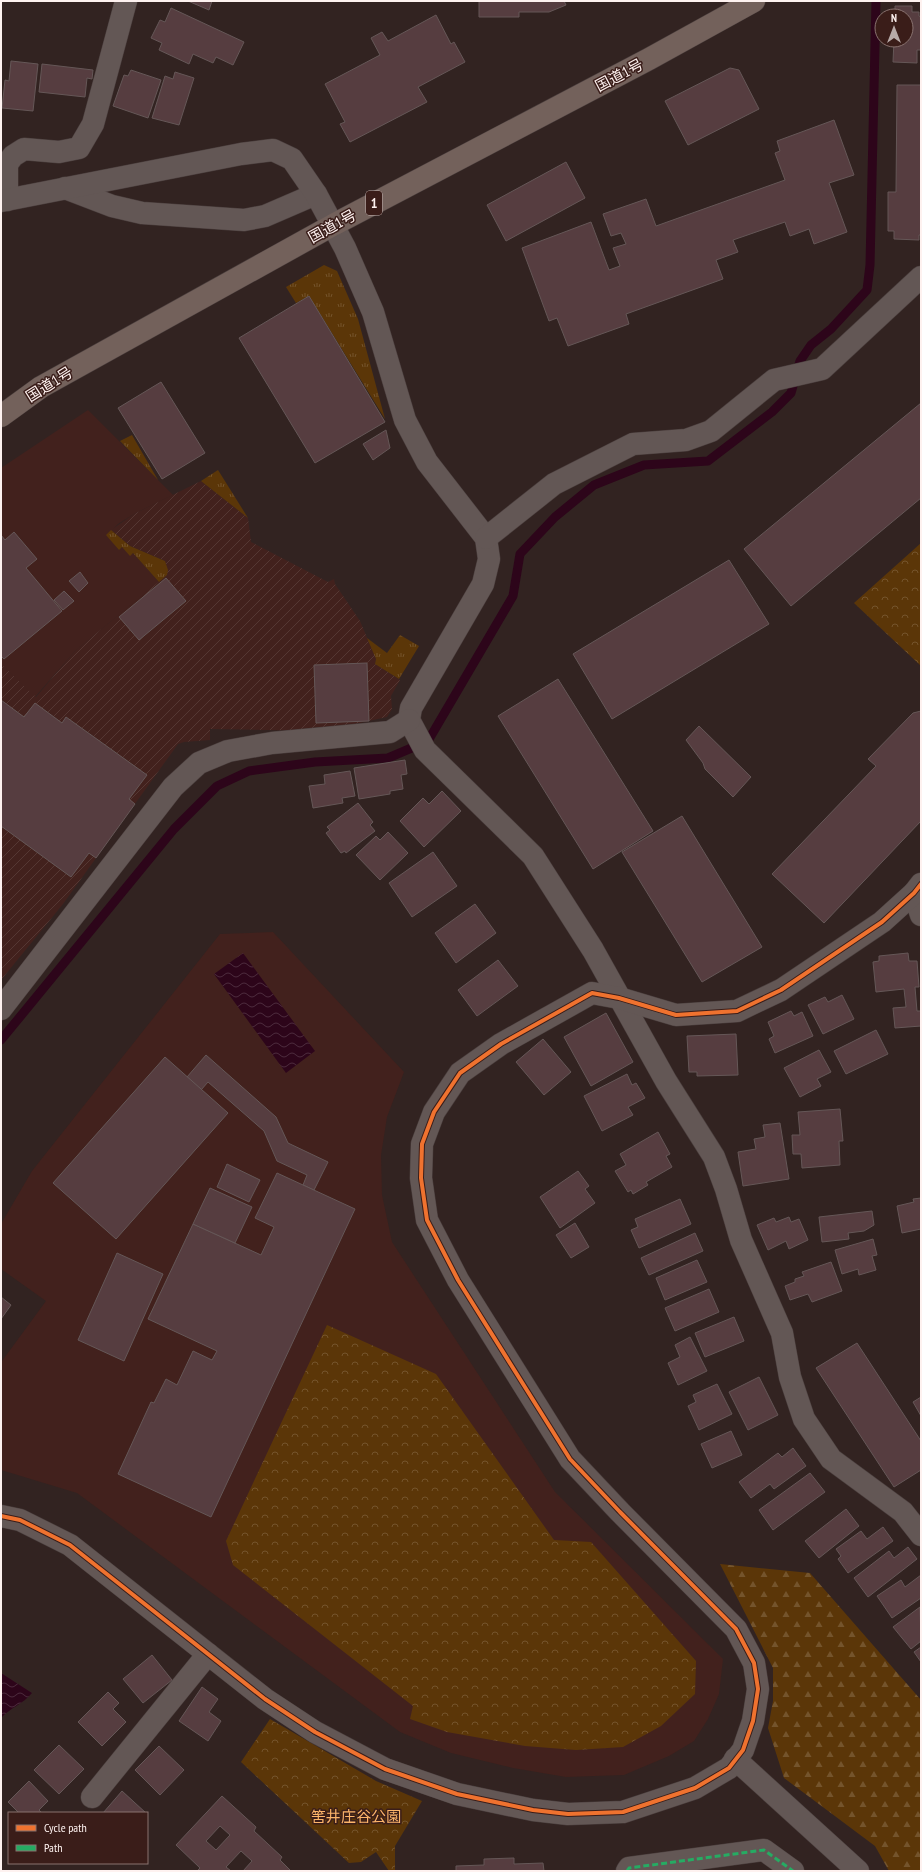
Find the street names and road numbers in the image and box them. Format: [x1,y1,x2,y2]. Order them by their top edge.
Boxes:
street label: 国道1号 [592,54,646,96]
road number: 1 [366,191,382,215]
street label: 国道1号 [305,205,359,247]
street label: 国道1号 [22,362,76,406]

